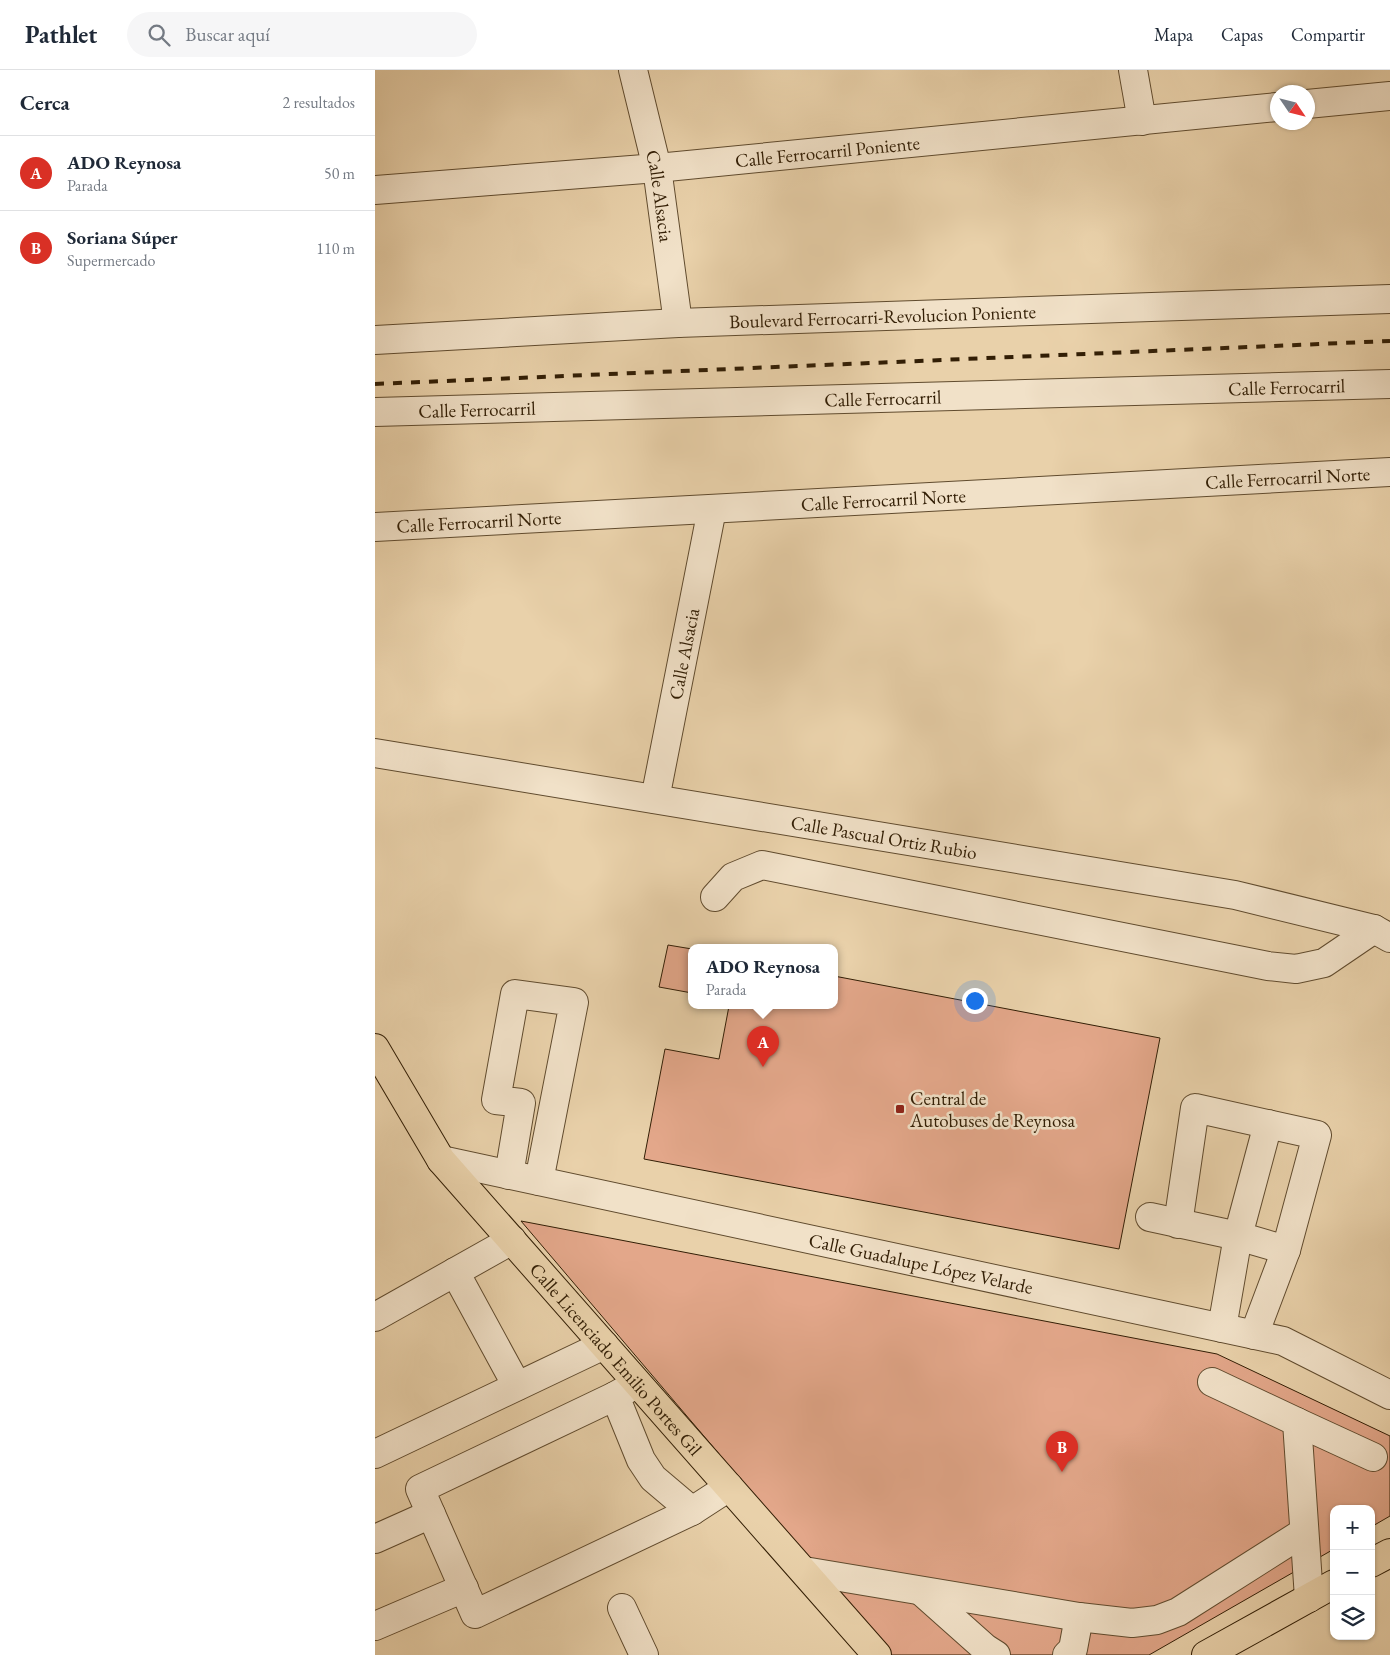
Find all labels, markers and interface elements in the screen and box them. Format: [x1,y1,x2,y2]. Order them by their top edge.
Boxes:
search box [127,12,477,57]
text: Pathlet [25,19,97,50]
icon: search [145,21,173,49]
text: Buscar aquí [185,22,270,47]
text: Mapa [1154,23,1193,46]
text: Capas [1221,23,1263,46]
text: Compartir [1291,23,1365,46]
north arrow [1270,85,1315,130]
text: Cerca [20,89,70,116]
text: 2 resultados [283,92,355,113]
street label: Calle Ferrocarril Poniente [734,130,921,173]
street label: Calle Alsacia [640,147,679,244]
text: ADO Reynosa [67,150,181,175]
text: A [30,163,42,184]
text: 50 m [324,163,355,184]
text: Parada [67,175,108,196]
text: Soriana Súper [67,225,178,250]
text: B [31,238,41,259]
text: 110 m [316,238,355,259]
text: Supermercado [67,250,155,271]
street label: Boulevard Ferrocarri-Revolucion Poniente [729,298,1036,334]
street label: Calle Ferrocarril [1228,373,1346,401]
street label: Calle Ferrocarril [824,384,942,412]
street label: Calle Ferrocarril [418,395,536,423]
street label: Calle Ferrocarril Norte [1205,461,1371,494]
street label: Calle Ferrocarril Norte [800,483,966,516]
street label: Calle Ferrocarril Norte [396,504,562,538]
street label: Calle Alsacia [662,605,705,702]
street label: Calle Pascual Ortiz Rubio [789,809,979,865]
popup [688,944,838,1009]
text: ADO Reynosa [706,954,820,979]
text: Parada [706,979,746,1000]
your location [962,988,988,1014]
pin: A [747,1026,779,1067]
place label: Central de Autobuses de Reynosa [909,1086,1075,1133]
marker: Central de Autobuses de Reynosa [894,1103,906,1115]
street label: Calle Guadalupe López Velarde [807,1227,1035,1299]
street label: Calle Licenciado Emilio Portes Gil [524,1257,708,1461]
pin: B [1046,1431,1078,1472]
map controls [1330,1505,1375,1640]
button: + [1330,1505,1375,1550]
button: − [1330,1550,1375,1595]
button: layers [1330,1595,1375,1640]

